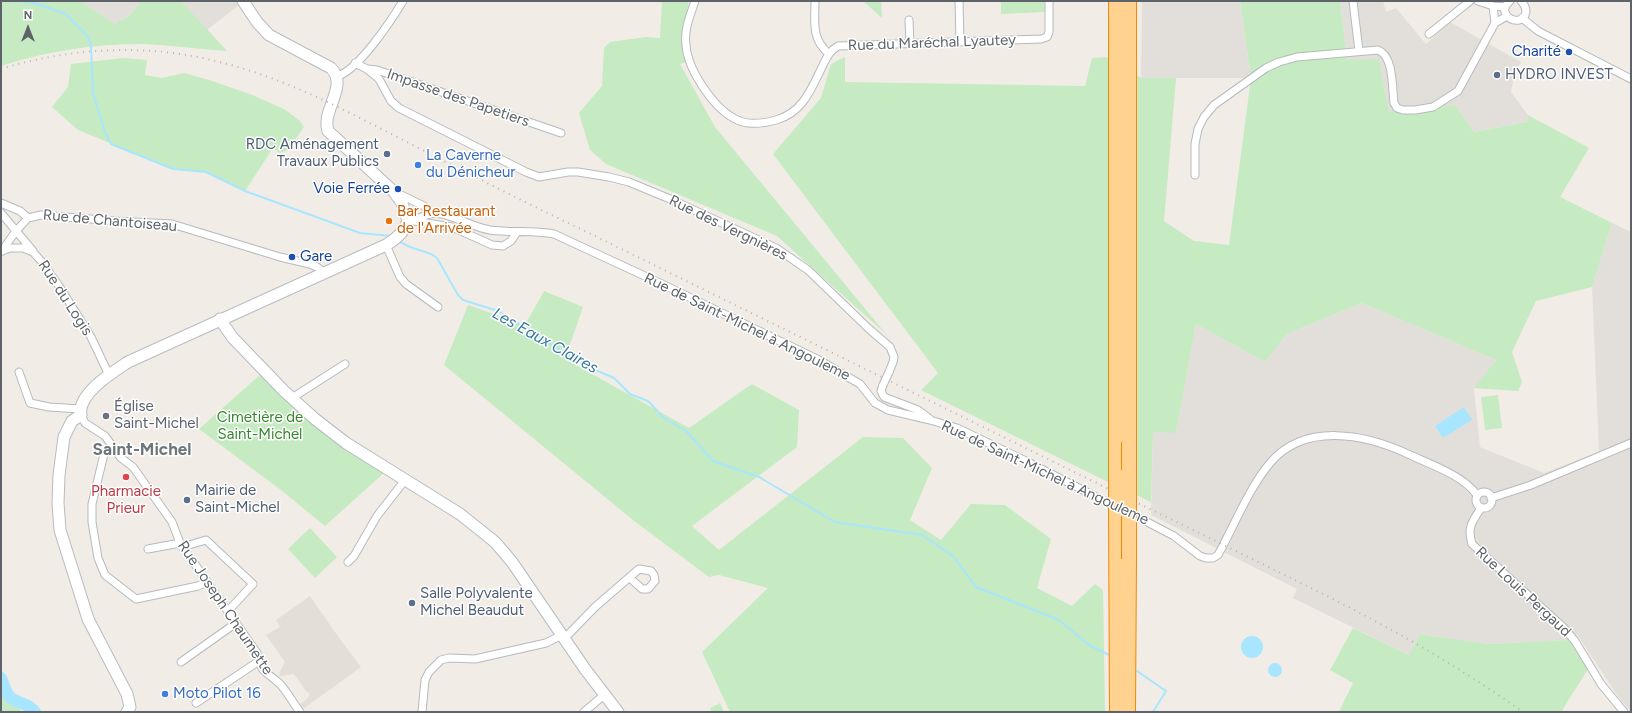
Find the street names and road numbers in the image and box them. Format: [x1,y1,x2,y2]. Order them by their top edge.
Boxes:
street label: Rue du Maréchal Lyautey [848,31,1016,55]
street label: Impasse des Papetiers [384,65,532,131]
street label: Rue des Vergnières [666,192,790,264]
street label: Rue de Chantoiseau [42,206,178,236]
street label: Rue du Logis [34,257,96,339]
street label: Rue de Saint-Michel à Angouleme [641,269,853,385]
street label: Rue de Saint-Michel à Angouleme [938,417,1152,529]
street label: Rue Joseph Chaumette [173,538,277,678]
street label: Rue Louis Pergaud [1471,543,1575,641]

